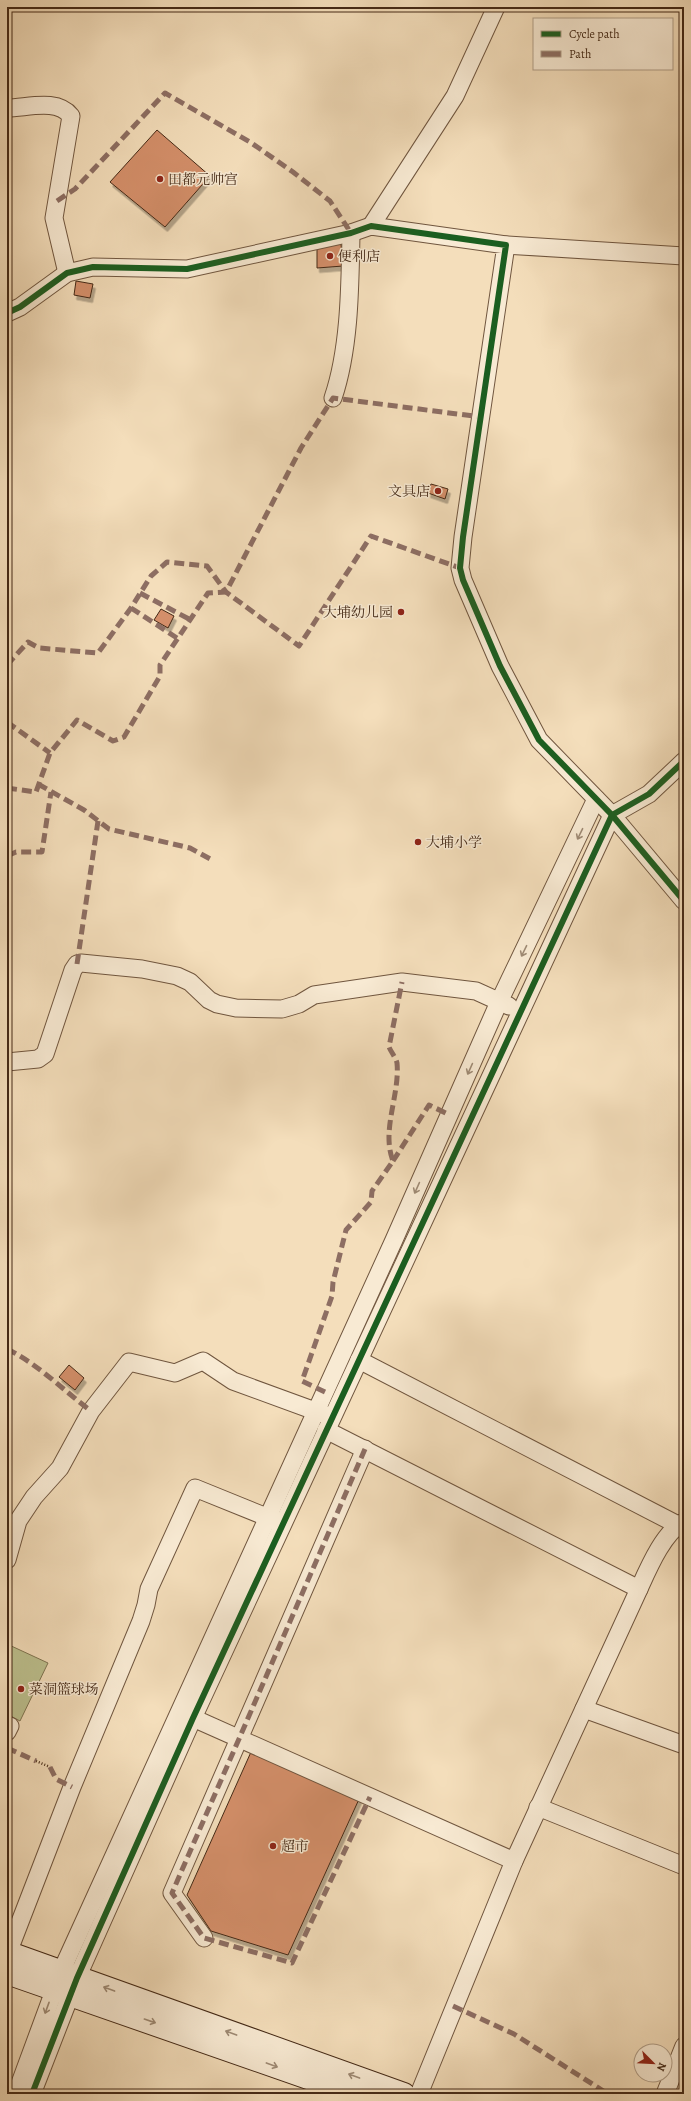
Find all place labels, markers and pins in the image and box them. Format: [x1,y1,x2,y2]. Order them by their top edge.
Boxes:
place label: 田都元帅宫 [168,170,238,189]
marker: 田都元帅宫 [155,174,165,184]
place label: 便利店 [338,247,380,266]
marker: 便利店 [325,251,335,261]
place label: 文具店 [388,482,430,501]
marker: 文具店 [433,486,443,496]
place label: 大埔幼儿园 [323,603,393,622]
marker: 大埔幼儿园 [396,607,406,617]
place label: 大埔小学 [426,833,482,852]
marker: 大埔小学 [413,837,423,847]
place label: 菜洞篮球场 [29,1680,99,1699]
marker: 菜洞篮球场 [16,1684,26,1694]
place label: 超市 [281,1837,309,1856]
marker: 超市 [268,1841,278,1851]

